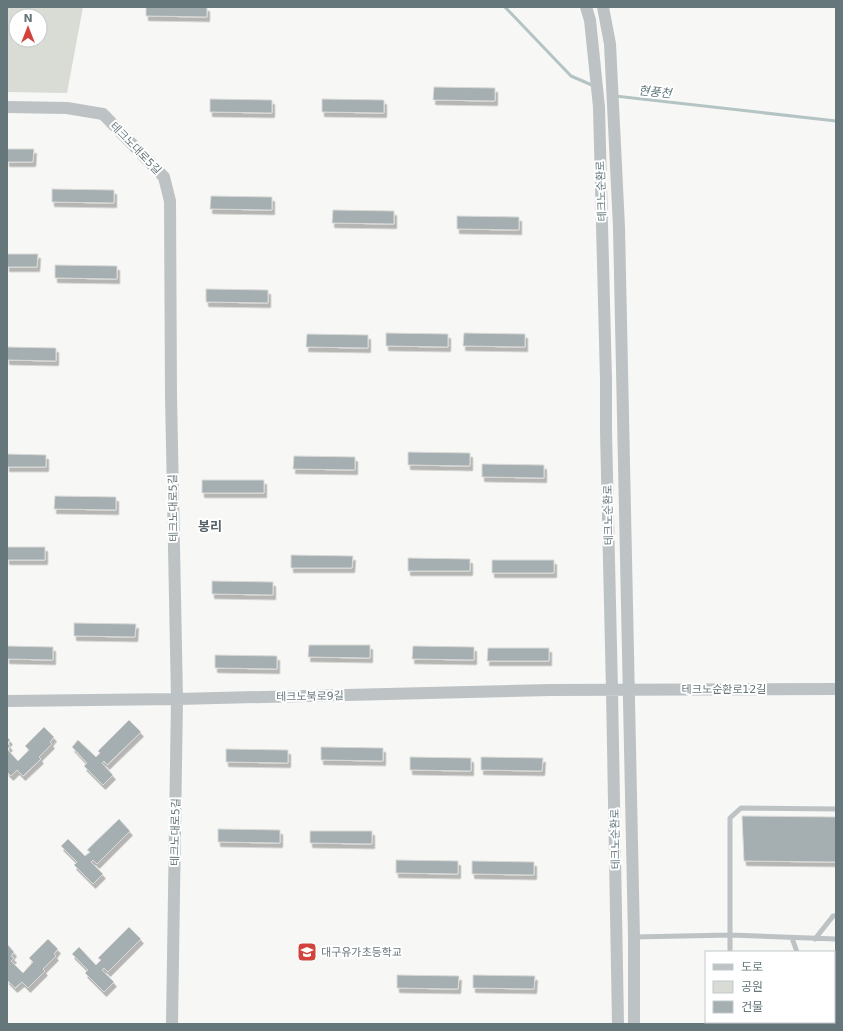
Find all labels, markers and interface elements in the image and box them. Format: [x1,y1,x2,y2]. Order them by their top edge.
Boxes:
north arrow [8,8,48,48]
text: N [23,12,33,25]
water label: 현풍천 [638,83,674,101]
street label: 테크노대로5길 [107,119,164,177]
street label: 테크노순환로 [594,160,609,222]
street label: 테크노대로5길 [166,474,181,542]
street label: 테크노순환로 [601,485,616,545]
district label: 봉리 [198,519,222,534]
street label: 테크노순환로12길 [682,683,766,696]
street label: 테크노북로9길 [276,689,344,704]
street label: 테크노대로5길 [168,798,183,866]
street label: 테크노순환로 [608,809,623,869]
school or university icon: 대구유가초등학교 [296,941,318,963]
place label: 대구유가초등학교 [321,946,402,959]
legend [705,951,835,1023]
text: 도로 [741,960,763,974]
text: 공원 [741,980,763,994]
text: 건물 [741,1000,763,1014]

